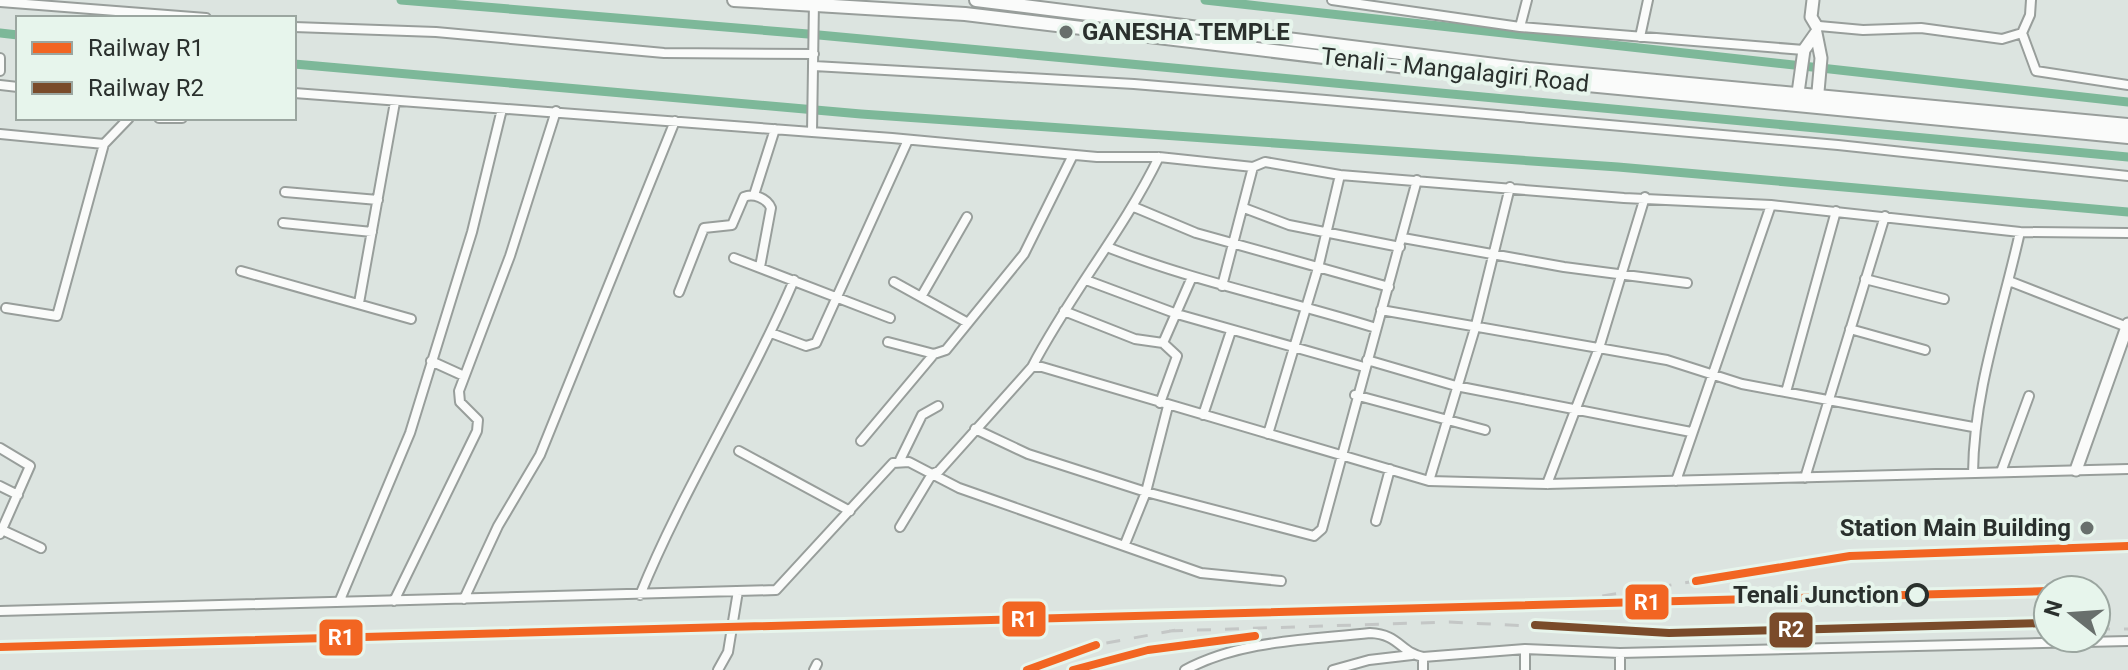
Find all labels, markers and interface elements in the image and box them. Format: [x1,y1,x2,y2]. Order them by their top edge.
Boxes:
legend [16,16,296,120]
place label: GANESHA TEMPLE [1082,18,1290,46]
marker: GANESHA TEMPLE [1057,23,1075,41]
text: Railway R1 [88,34,204,62]
street label: Tenali - Mangalagiri Road [1320,42,1590,98]
text: Railway R2 [88,74,204,102]
place label: Station Main Building [1840,514,2071,542]
marker: Station Main Building [2078,519,2096,537]
north arrow [2032,574,2112,654]
place label: Tenali Junction [1733,581,1899,609]
line badge: R1 [1624,583,1670,621]
marker: Tenali Junction [1906,584,1928,606]
text: R1 [1634,590,1660,615]
text: N [2039,597,2068,619]
line badge: R1 [1001,600,1047,638]
text: R1 [1011,607,1037,632]
line badge: R2 [1768,611,1814,649]
text: R2 [1778,617,1804,642]
line badge: R1 [318,618,364,657]
text: R1 [328,625,354,650]

